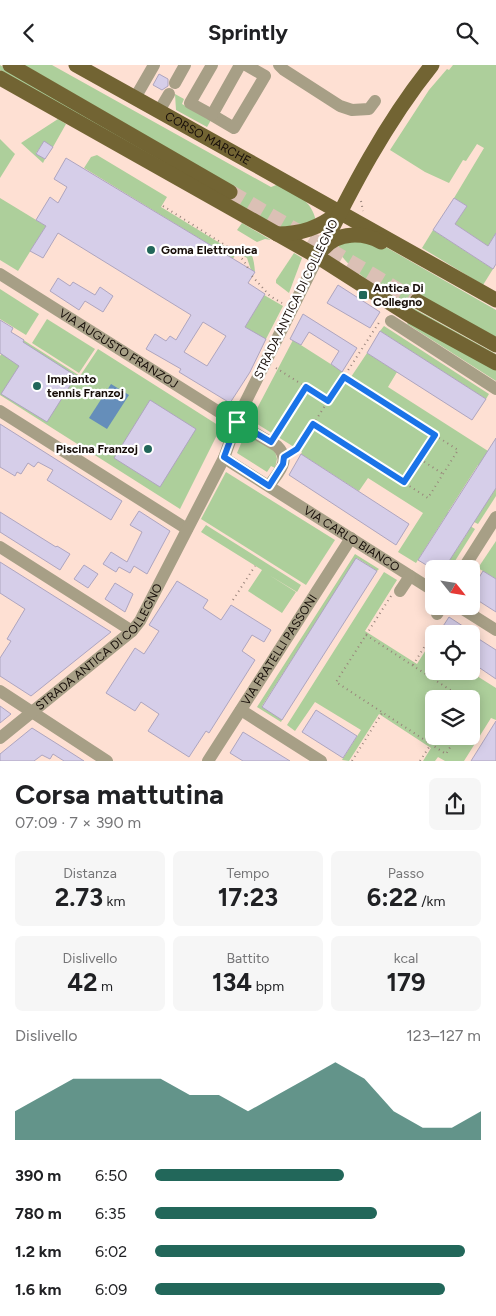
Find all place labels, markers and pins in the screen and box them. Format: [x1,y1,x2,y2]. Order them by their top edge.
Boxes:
place label: Goma Elettronica [161,243,257,257]
marker: Goma Elettronica [145,244,157,256]
place label: Antica Di Collegno [373,281,424,309]
marker: Antica Di Collegno [357,289,369,301]
place label: Impianto tennis Franzoj [47,372,124,400]
marker: Impianto tennis Franzoj [31,380,43,392]
pin [216,401,258,443]
place label: Piscina Franzoj [56,442,138,456]
marker: Piscina Franzoj [142,443,154,455]

